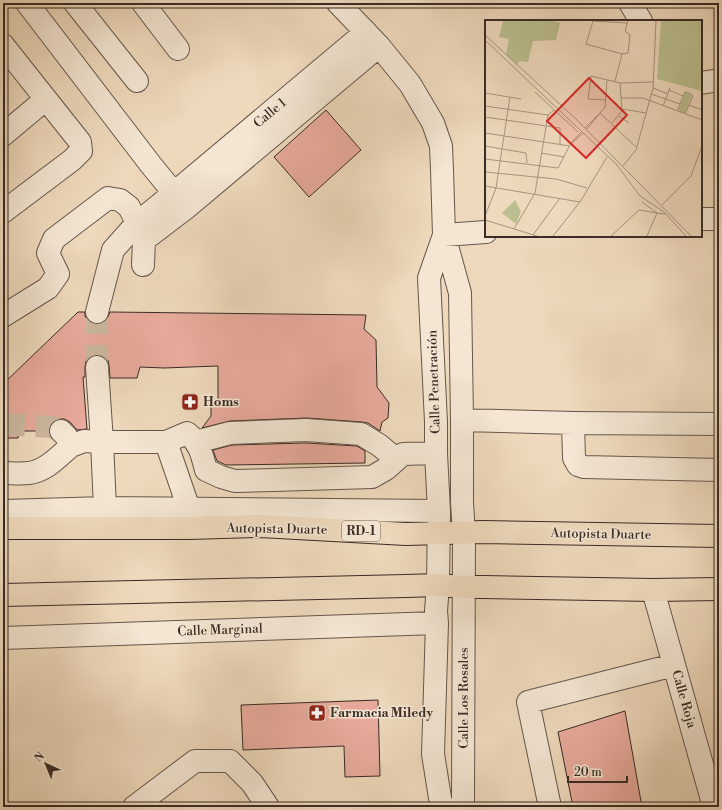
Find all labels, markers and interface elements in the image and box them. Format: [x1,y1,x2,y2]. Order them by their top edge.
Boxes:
inset map [485,20,702,237]
street label: Calle 1 [250,94,290,131]
street label: Calle Penetración [424,329,444,434]
pharmacy icon: Homs [180,392,200,412]
place label: Homs [203,394,239,410]
street label: Autopista Duarte [225,520,328,538]
road number: RD-1 [342,521,380,541]
street label: Autopista Duarte [549,525,652,543]
street label: Calle Marginal [177,621,263,639]
street label: Calle Los Rosales [456,647,472,749]
street label: Calle Roja [668,668,700,730]
pharmacy icon: Farmacia Miledy [307,703,327,723]
place label: Farmacia Miledy [330,705,433,721]
north arrow [26,744,66,784]
text: N [32,749,48,766]
scale bar [568,758,627,784]
text: 20 m [574,765,602,780]

